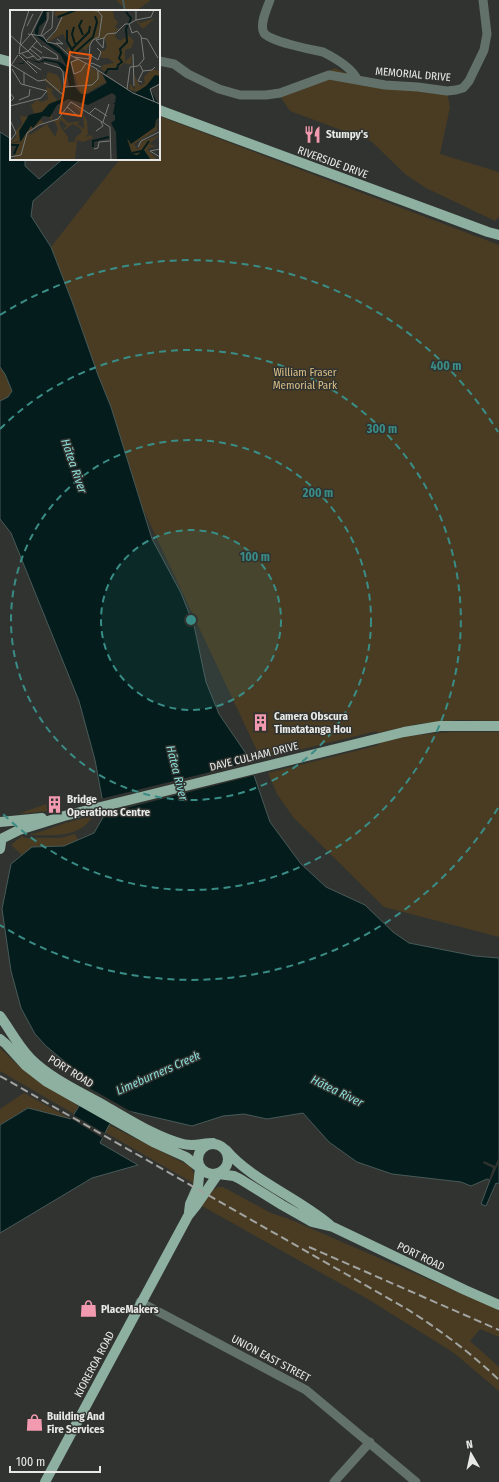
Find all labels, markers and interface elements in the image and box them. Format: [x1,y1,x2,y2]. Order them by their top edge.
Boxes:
inset map [10,10,160,160]
street label: MEMORIAL DRIVE [375,65,451,84]
restaurant icon: Stumpy's [303,124,323,144]
place label: Stumpy's [326,128,368,141]
street label: RIVERSIDE DRIVE [296,144,370,181]
text: 400 m [431,359,461,373]
park label: William Fraser Memorial Park [273,366,338,392]
text: 300 m [366,422,397,436]
water label: Hātea River [58,437,90,496]
text: 200 m [302,486,333,500]
text: 100 m [240,550,270,564]
centre of rings [184,613,198,627]
place label: Camera Obscura Timatatanga Hou [274,710,352,736]
building icon: Camera Obscura Timatatanga Hou [251,712,271,732]
street label: DAVE CULHAM DRIVE [208,739,300,774]
water label: Hātea River [163,744,191,803]
place label: Bridge Operations Centre [67,793,151,819]
building icon: Bridge Operations Centre [44,795,64,815]
water label: Limeburners Creek [114,1048,202,1098]
street label: PORT ROAD [46,1052,96,1090]
water label: Hātea River [309,1072,366,1110]
street label: PORT ROAD [395,1239,447,1273]
shop icon: PlaceMakers [78,1299,98,1319]
place label: PlaceMakers [101,1303,159,1316]
street label: KIOREROA ROAD [72,1329,117,1399]
street label: UNION EAST STREET [229,1332,313,1385]
place label: Building And Fire Services [47,1410,105,1436]
shop icon: Building And Fire Services [24,1412,44,1432]
north arrow [451,1434,491,1474]
text: N [465,1438,474,1452]
scale bar [10,1448,100,1474]
text: 100 m [16,1455,45,1469]

